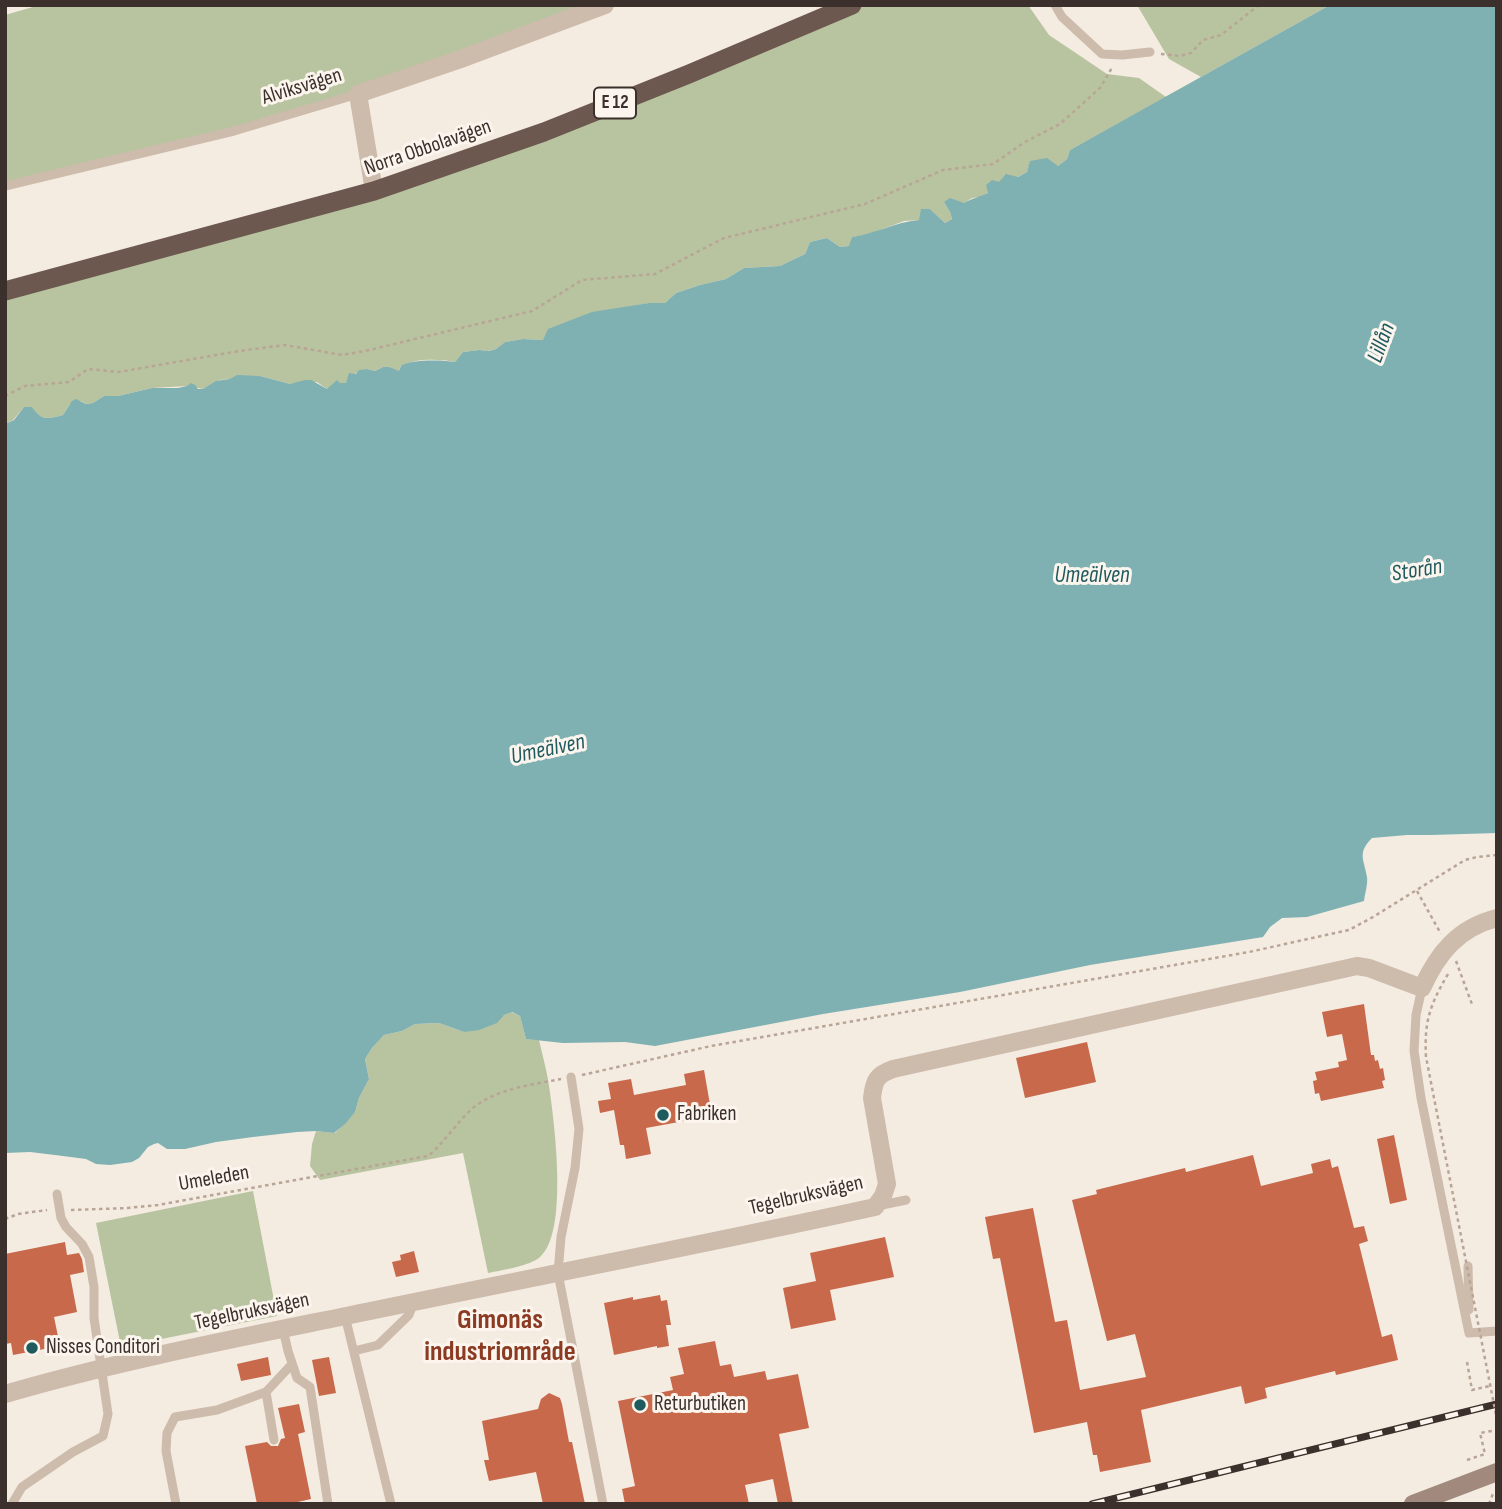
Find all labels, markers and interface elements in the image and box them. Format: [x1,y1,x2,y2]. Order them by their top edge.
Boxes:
street label: Alviksvägen [259,63,345,111]
road number: E 12 [594,88,636,118]
street label: Norra Obbolavägen [361,115,495,181]
water label: Lillån [1362,320,1402,366]
water label: Storån [1390,553,1444,589]
water label: Umeälven [1054,562,1130,590]
water label: Umeälven [508,729,588,771]
place label: Fabriken [677,1102,736,1128]
marker: Fabriken [655,1107,671,1123]
street label: Umeleden [177,1160,251,1198]
street label: Tegelbruksvägen [746,1171,866,1221]
street label: Tegelbruksvägen [192,1288,312,1336]
district label: Gimonäs industriområde [424,1304,576,1370]
place label: Nisses Conditori [46,1335,160,1361]
marker: Nisses Conditori [24,1340,40,1356]
place label: Returbutiken [654,1392,746,1418]
marker: Returbutiken [632,1397,648,1413]

